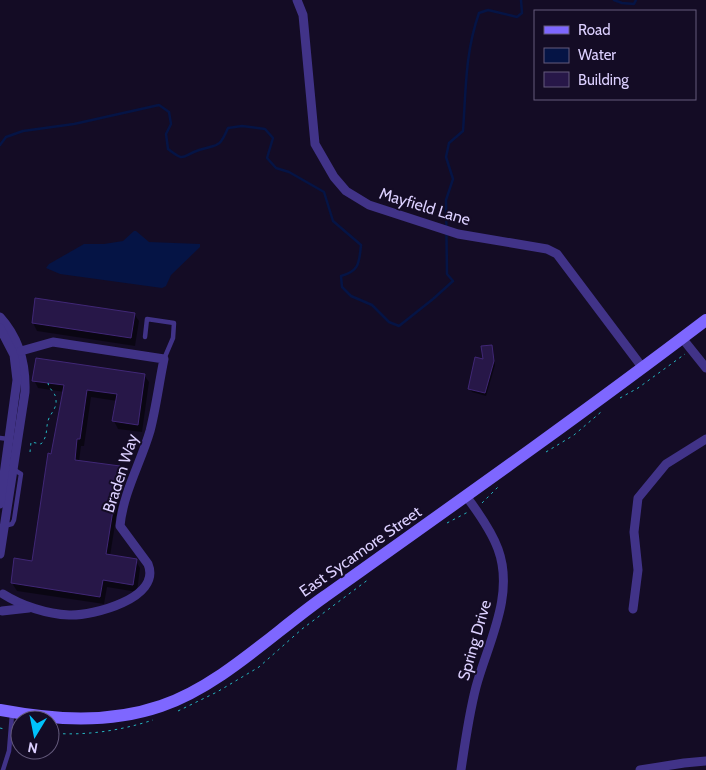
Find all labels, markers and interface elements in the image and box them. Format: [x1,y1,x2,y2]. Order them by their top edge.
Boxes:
legend [534,10,696,100]
text: Road [578,21,611,39]
text: Water [578,46,616,64]
text: Building [578,71,629,89]
street label: Mayfield Lane [377,184,473,229]
street label: Braden Way [99,431,142,515]
street label: East Sycamore Street [296,502,426,601]
street label: Spring Drive [454,598,495,683]
north arrow [10,710,60,760]
text: N [26,738,39,758]

